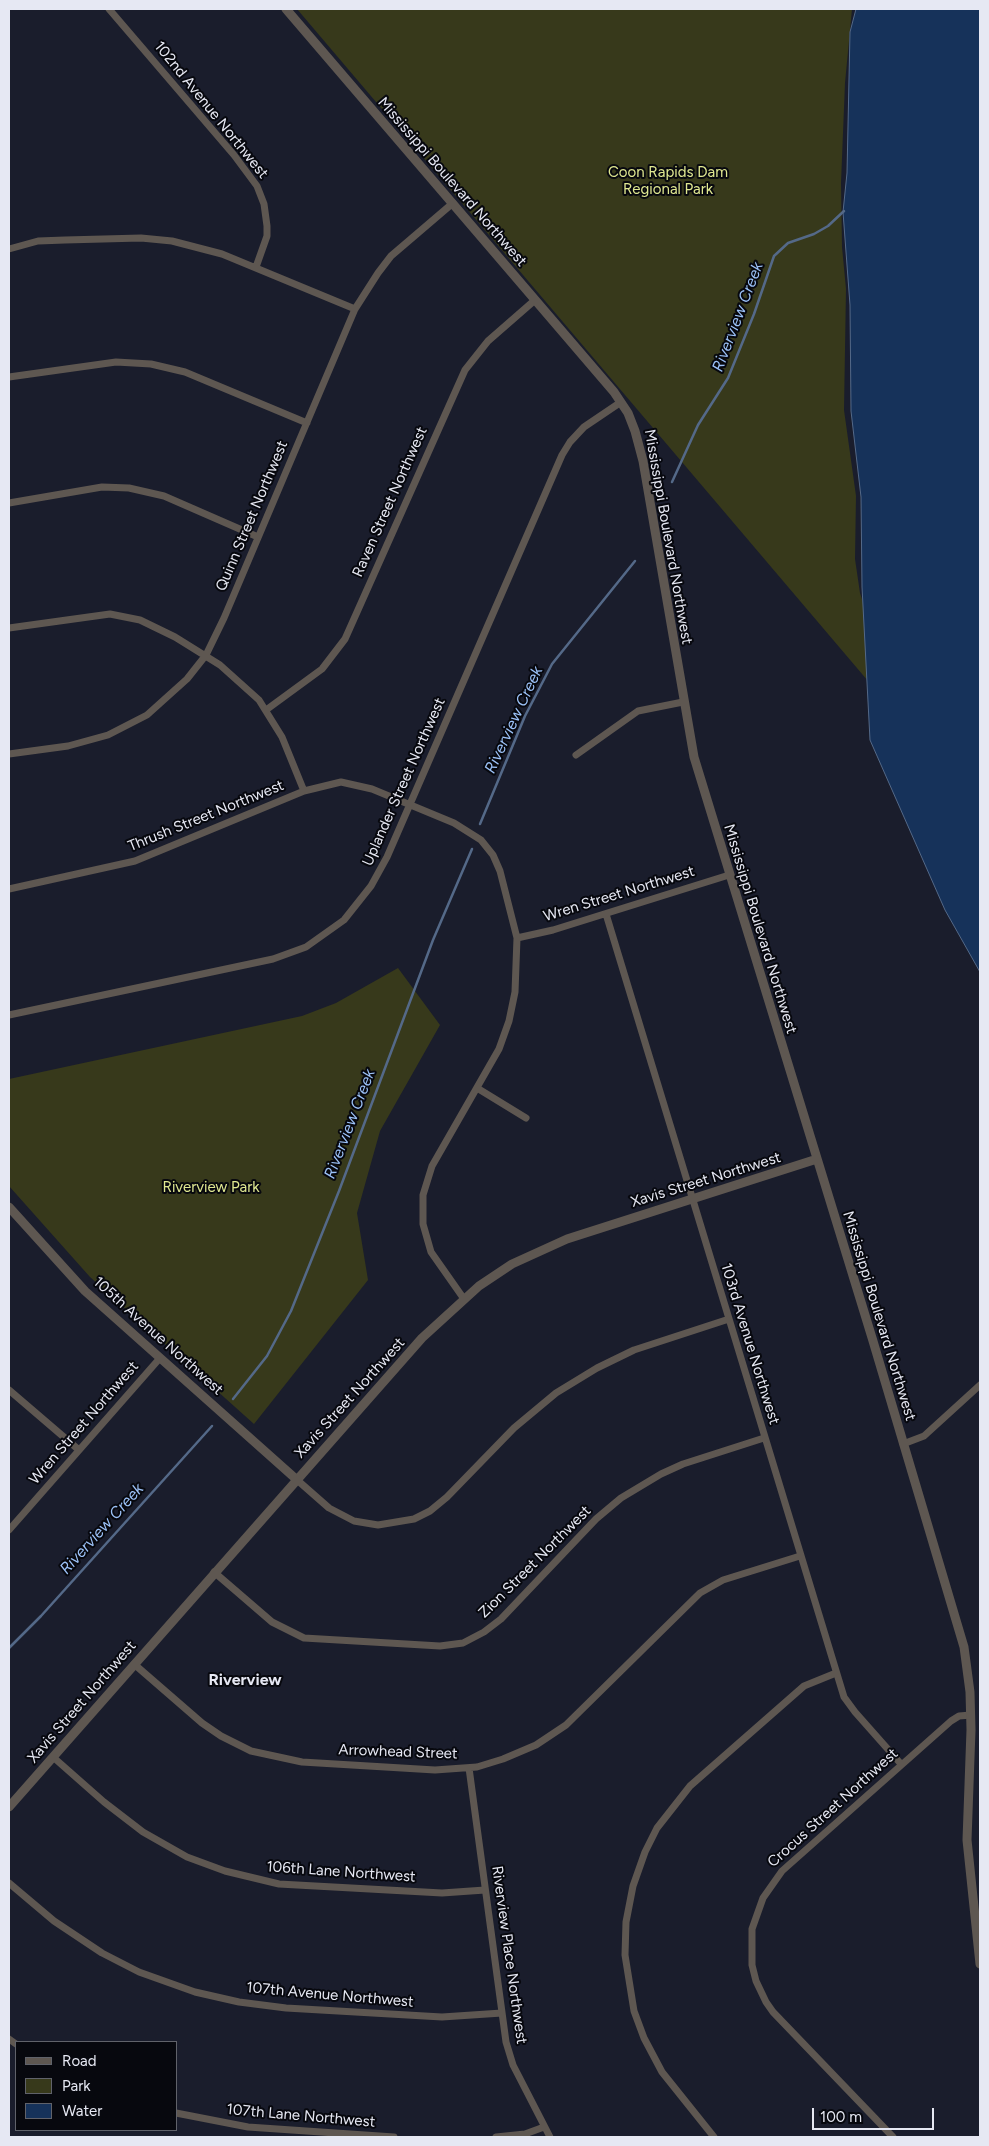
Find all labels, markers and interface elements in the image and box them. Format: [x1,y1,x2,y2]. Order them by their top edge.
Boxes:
street label: 102nd Avenue Northwest [150,38,272,182]
street label: Mississippi Boulevard Northwest [374,94,530,270]
park label: Coon Rapids Dam Regional Park [608,164,728,199]
water label: Riverview Creek [708,260,768,374]
street label: Raven Street Northwest [349,424,431,580]
street label: Mississippi Boulevard Northwest [640,428,696,646]
street label: Quinn Street Northwest [212,438,292,594]
water label: Riverview Creek [481,664,547,776]
street label: Uplander Street Northwest [359,695,449,869]
street label: Thrush Street Northwest [125,776,287,856]
street label: Mississippi Boulevard Northwest [720,822,800,1036]
street label: Wren Street Northwest [541,862,697,926]
water label: Riverview Creek [320,1067,380,1181]
street label: Xavis Street Northwest [629,1149,783,1211]
park label: Riverview Park [162,1179,260,1197]
street label: Mississippi Boulevard Northwest [839,1209,919,1423]
street label: 103rd Avenue Northwest [717,1261,783,1427]
street label: 105th Avenue Northwest [89,1273,227,1399]
street label: Xavis Street Northwest [291,1334,409,1462]
street label: Wren Street Northwest [26,1358,142,1488]
water label: Riverview Creek [56,1480,148,1578]
street label: Zion Street Northwest [475,1502,595,1622]
street label: Xavis Street Northwest [24,1637,140,1767]
district label: Riverview [208,1670,282,1690]
street label: Arrowhead Street [338,1741,458,1763]
street label: Crocus Street Northwest [764,1745,902,1871]
street label: 106th Lane Northwest [266,1858,416,1886]
street label: Riverview Place Northwest [488,1865,530,2045]
street label: 107th Avenue Northwest [246,1979,414,2011]
legend [15,2041,178,2131]
text: Road [62,2052,97,2070]
text: Park [62,2077,91,2095]
scale bar [814,2098,936,2130]
street label: 107th Lane Northwest [226,2101,376,2131]
text: Water [62,2102,102,2120]
text: 100 m [820,2108,862,2126]

